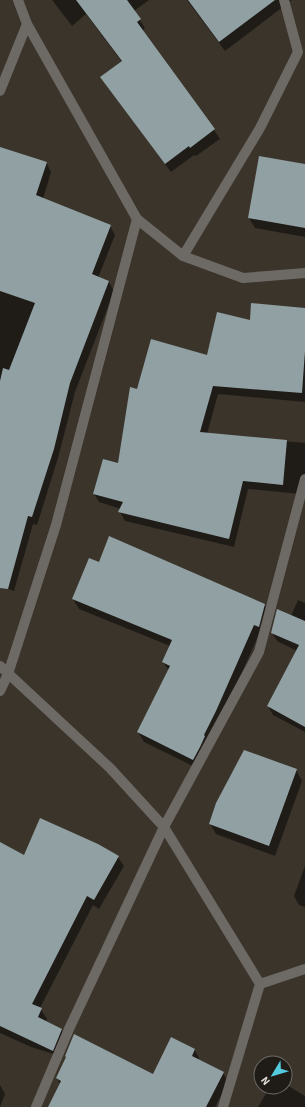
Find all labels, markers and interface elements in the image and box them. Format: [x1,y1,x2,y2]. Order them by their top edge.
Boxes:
north arrow [253,1055,293,1095]
text: N [257,1073,274,1088]

